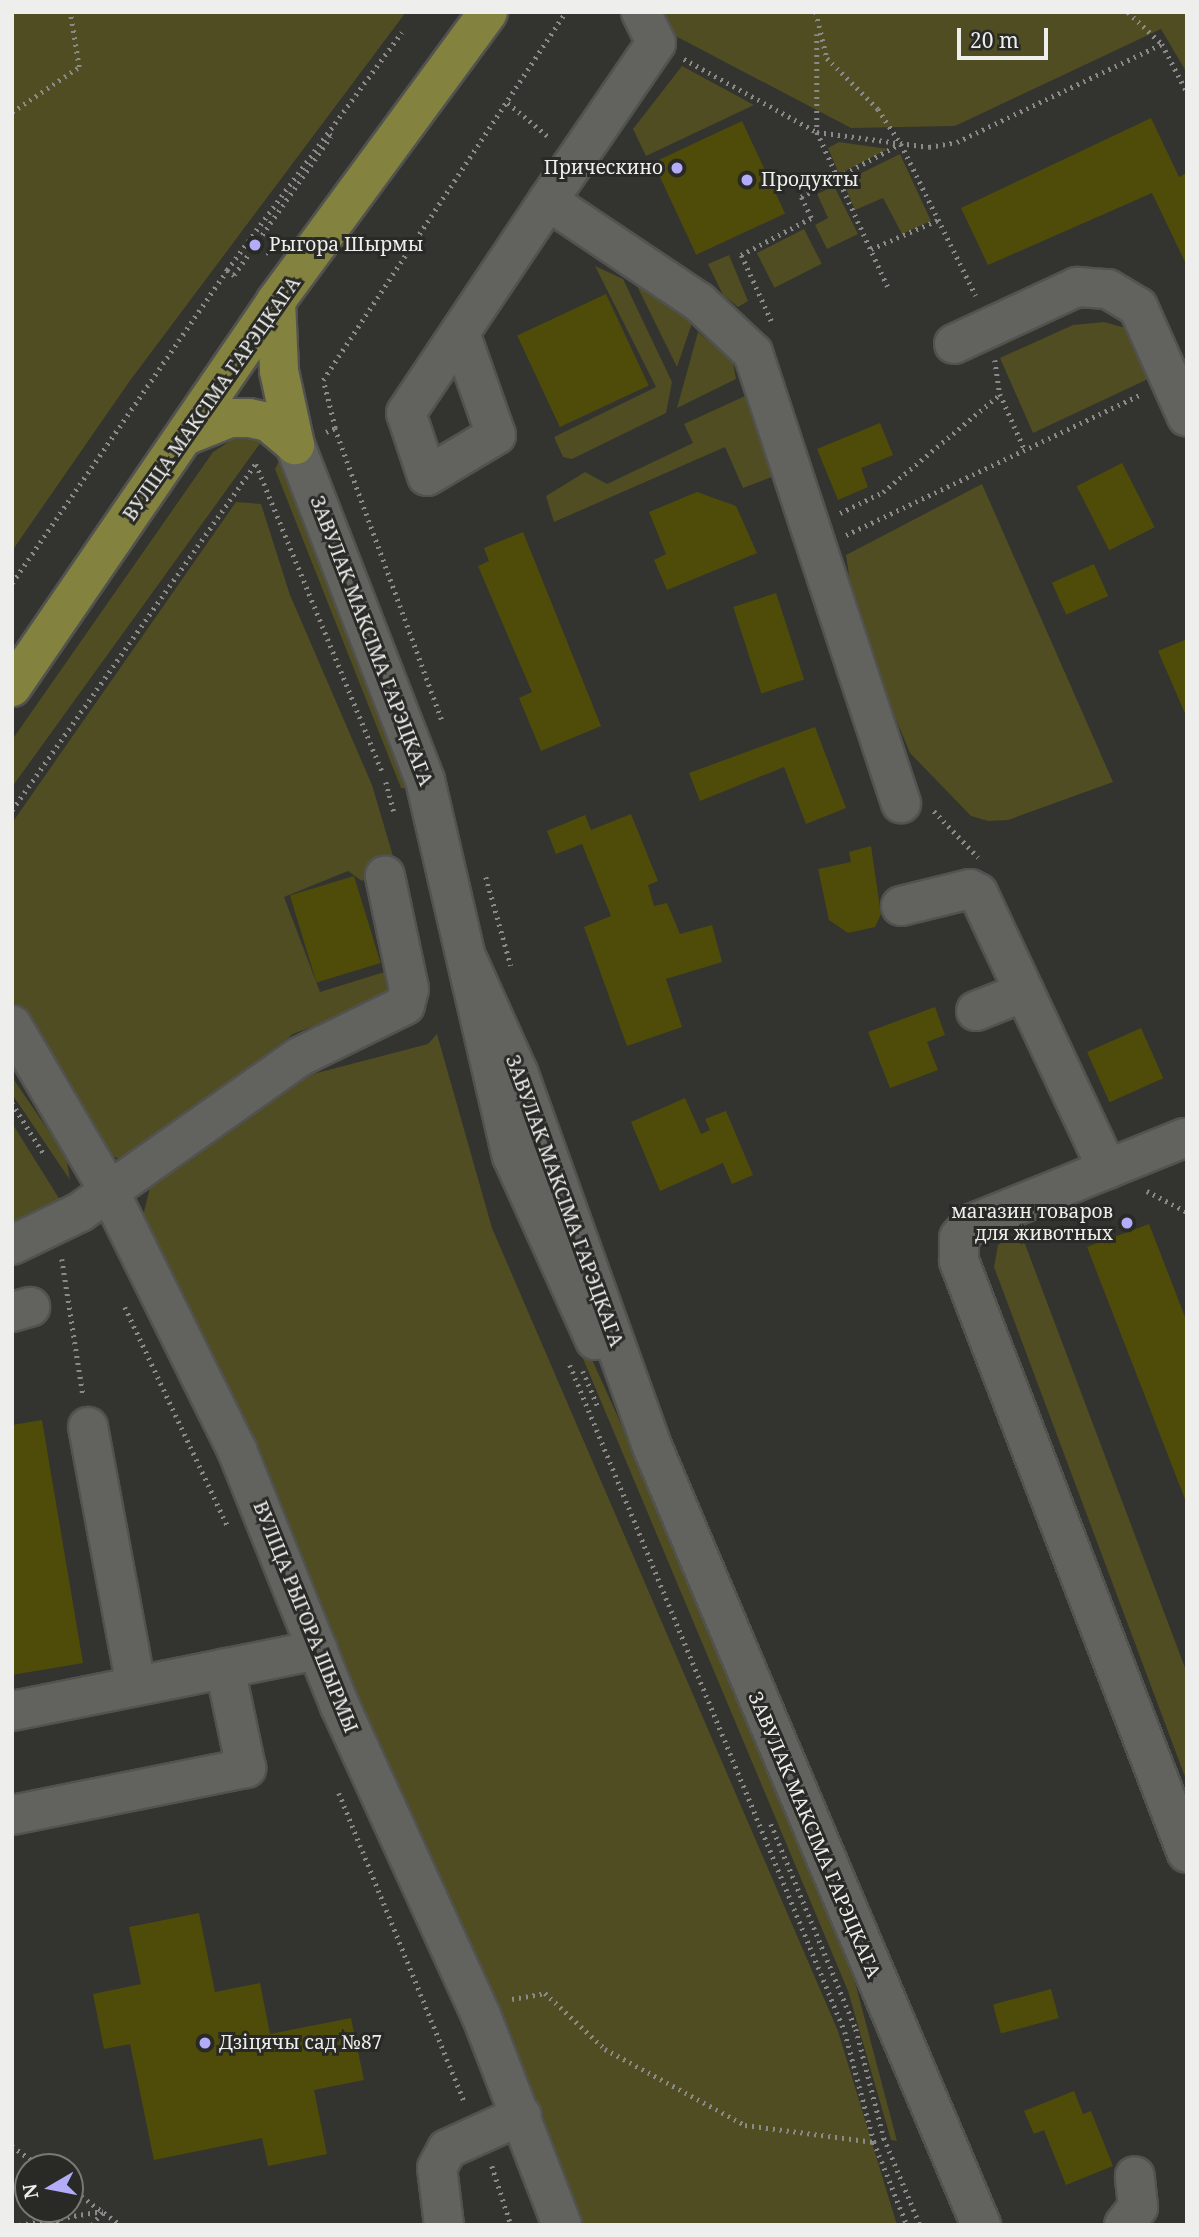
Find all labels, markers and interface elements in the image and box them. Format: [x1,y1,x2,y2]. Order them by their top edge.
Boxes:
scale bar [961,14,1052,58]
text: 20 m [970,26,1019,54]
place label: Прическино [544,157,663,179]
marker: Прическино [669,160,685,176]
place label: Продукты [761,169,858,191]
marker: Продукты [739,172,755,188]
place label: Рыгора Шырмы [269,234,423,256]
marker: Рыгора Шырмы [247,237,263,253]
street label: ВУЛІЦА МАКСІМА ГАРЭЦКАГА [119,273,305,525]
street label: ЗАВУЛАК МАКСІМА ГАРЭЦКАГА [305,493,437,789]
street label: ЗАВУЛАК МАКСІМА ГАРЭЦКАГА [501,1052,627,1350]
place label: магазин товаров для животных [951,1201,1113,1245]
marker: магазин товаров для животных [1119,1215,1135,1231]
street label: ВУЛІЦА РЫГОРА ШЫРМЫ [248,1498,362,1736]
street label: ЗАВУЛАК МАКСІМА ГАРЭЦКАГА [743,1688,885,1982]
place label: Дзіцячы сад №87 [219,2032,382,2054]
marker: Дзіцячы сад №87 [197,2035,213,2051]
north arrow [14,2153,84,2223]
text: N [16,2182,44,2201]

